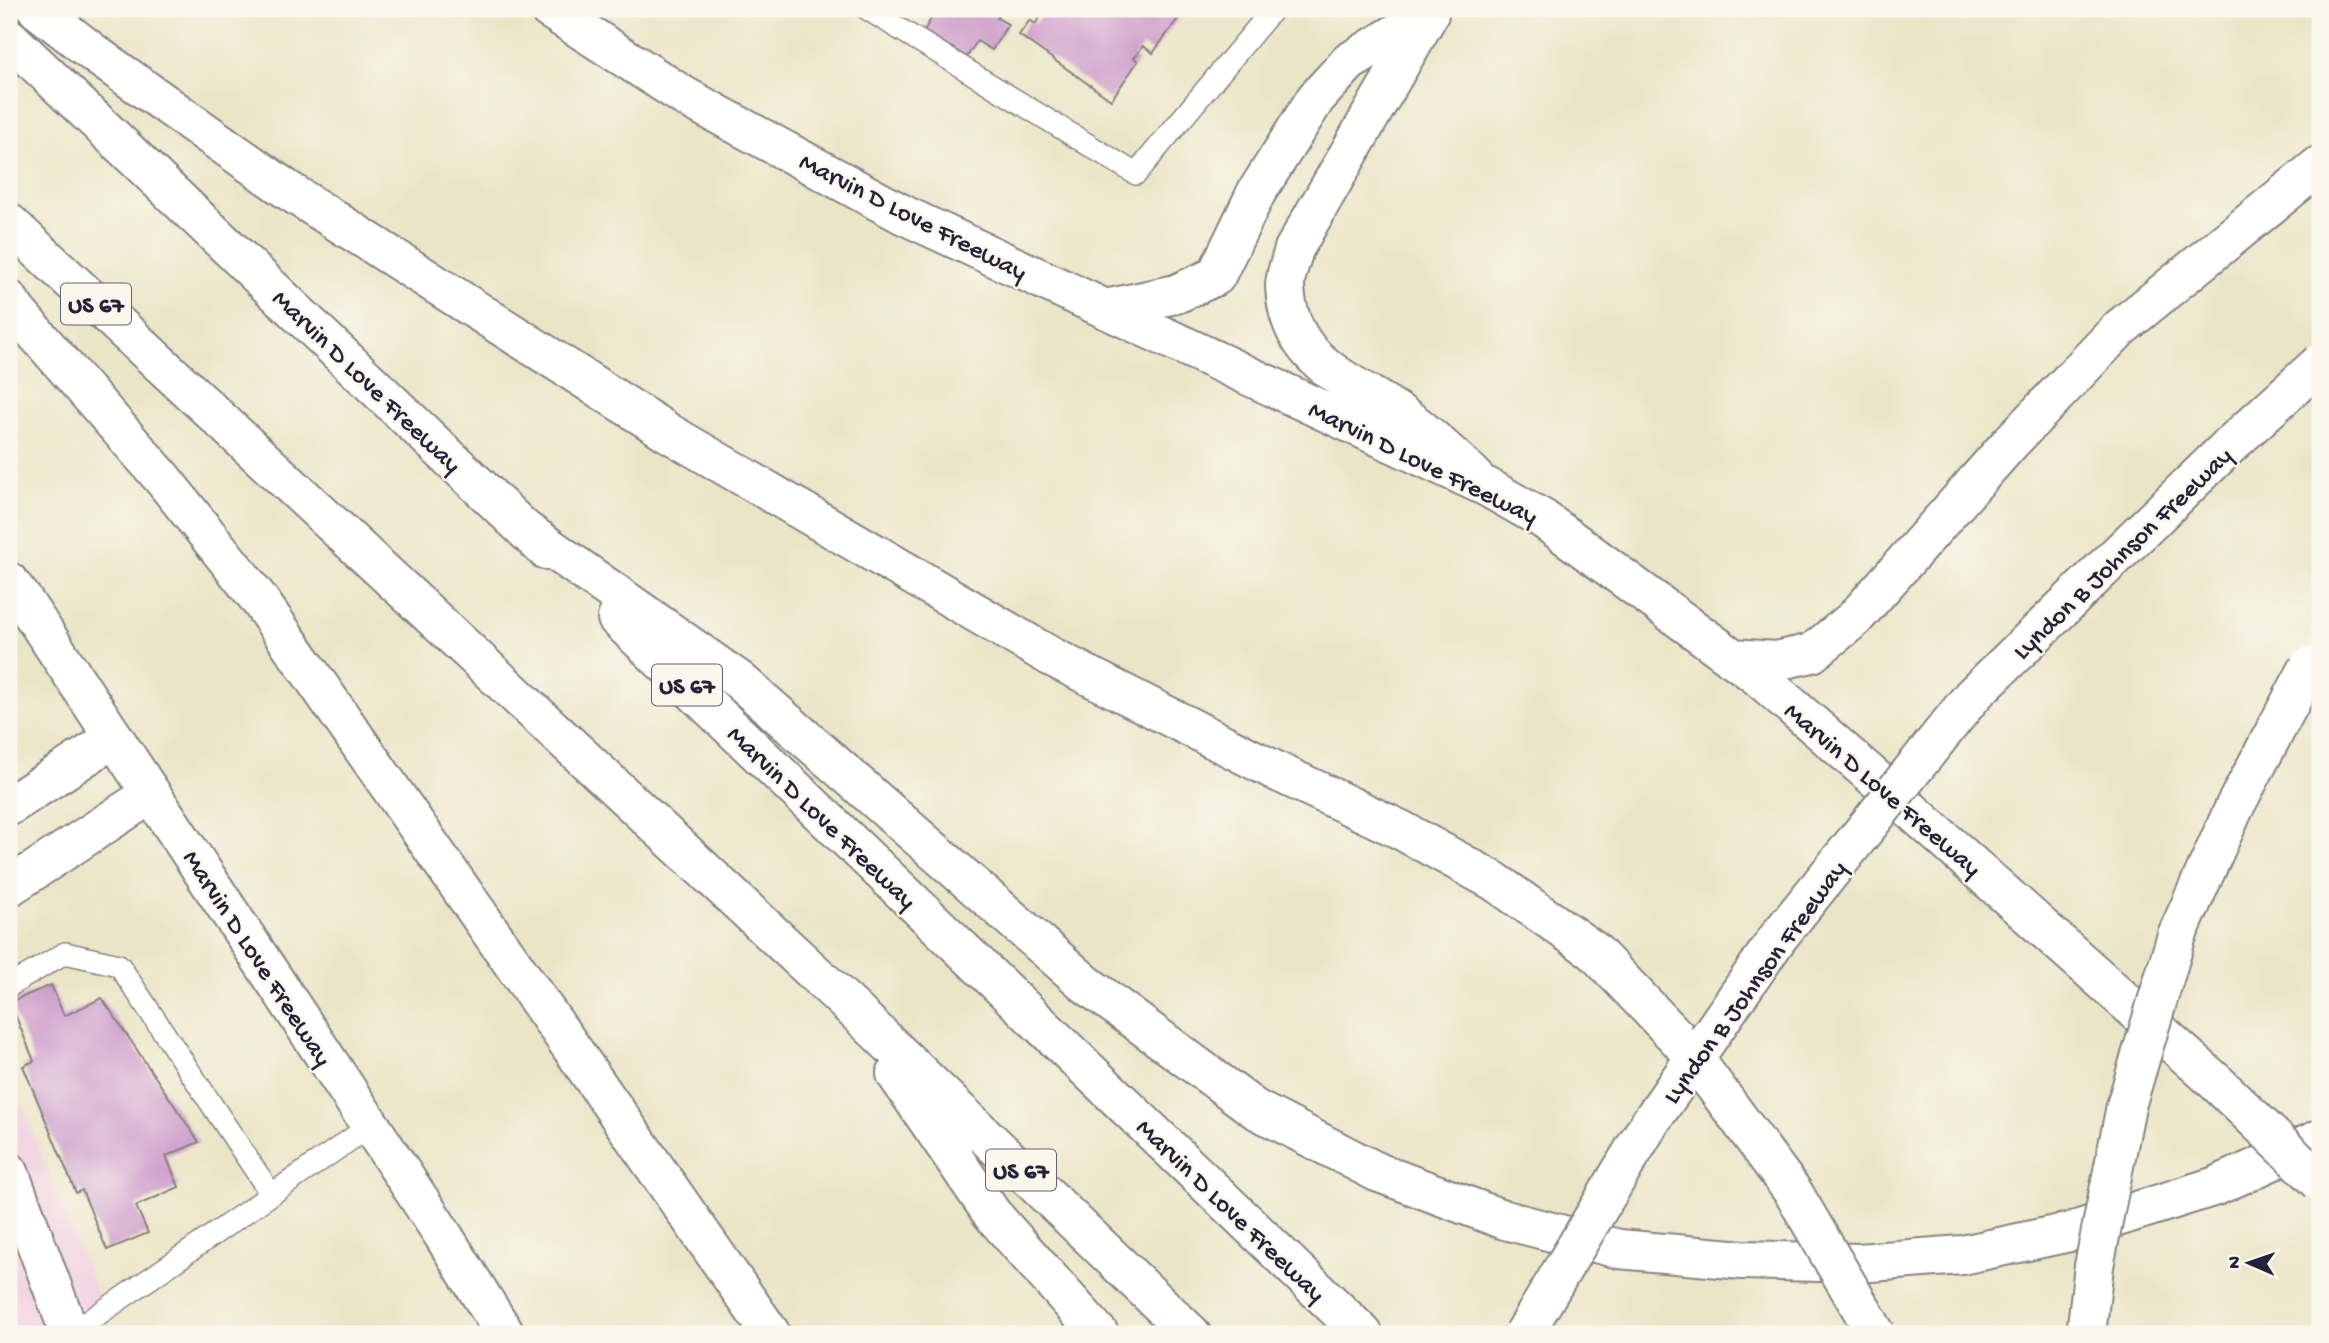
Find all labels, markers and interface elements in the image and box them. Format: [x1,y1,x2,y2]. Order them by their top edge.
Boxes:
street label: Marvin D Love Freeway [793,148,1031,290]
road number: US 67 [61,284,131,324]
street label: Marvin D Love Freeway [264,285,466,482]
street label: Marvin D Love Freeway [1302,396,1542,534]
street label: Lyndon B Johnson Freeway [2008,442,2241,668]
road number: US 67 [652,664,722,706]
street label: Marvin D Love Freeway [1776,697,1986,886]
street label: Marvin D Love Freeway [719,721,921,918]
street label: Marvin D Love Freeway [174,846,337,1073]
street label: Lyndon B Johnson Freeway [1658,856,1855,1111]
street label: Marvin D Love Freeway [1128,1114,1330,1311]
road number: US 67 [986,1150,1056,1190]
north arrow [2214,1228,2284,1298]
text: N [2224,1256,2247,1269]

